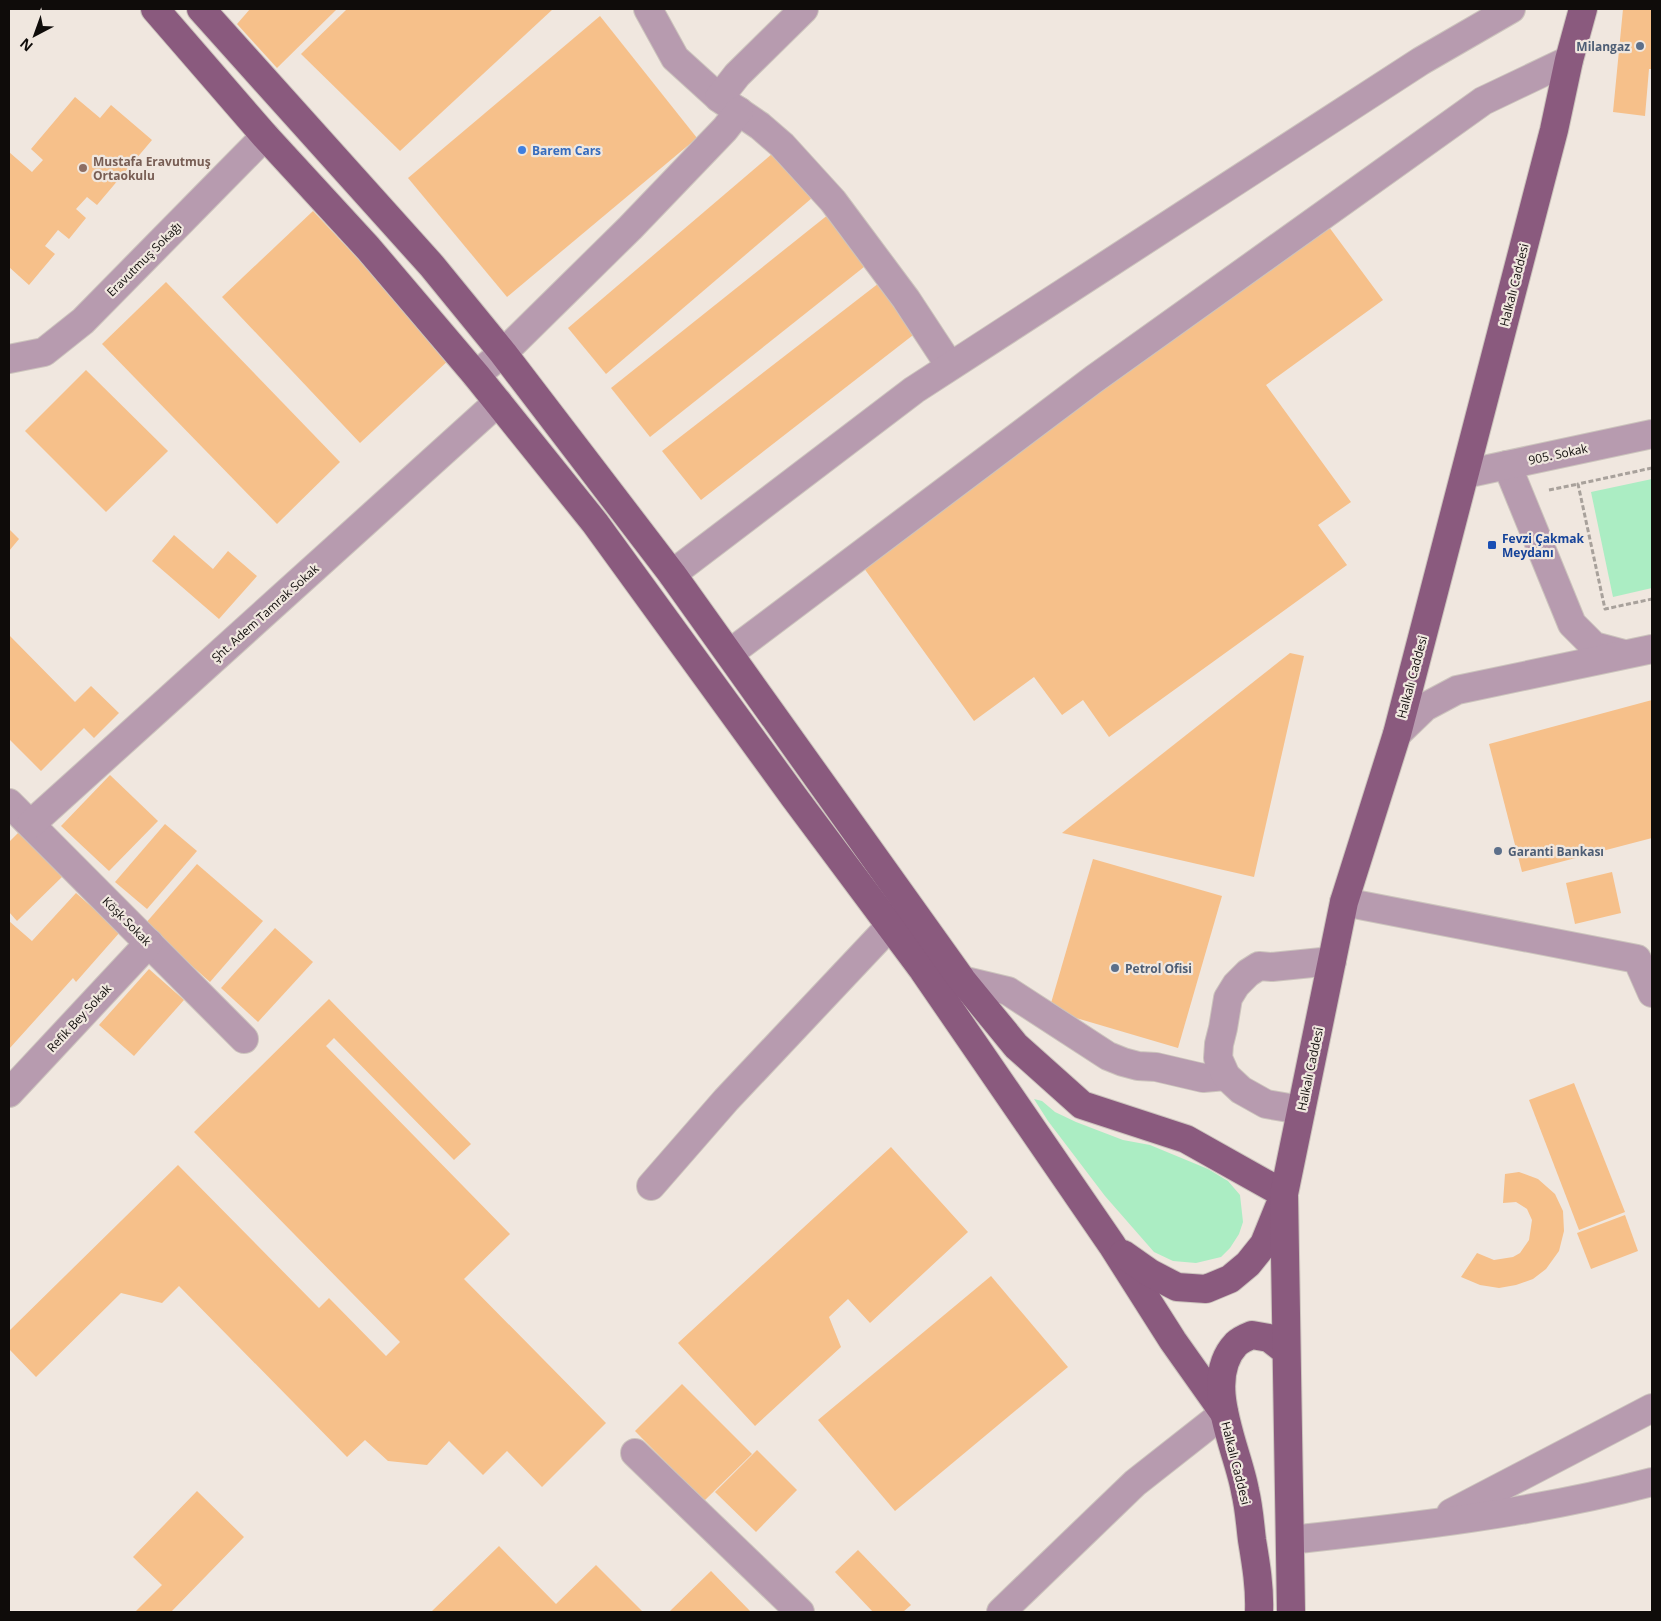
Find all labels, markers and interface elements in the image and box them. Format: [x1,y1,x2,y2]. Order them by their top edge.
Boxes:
north arrow [10,10,60,60]
text: N [16,34,37,56]
place label: Milangaz [1576,38,1630,55]
marker: Milangaz [1634,40,1646,52]
place label: Barem Cars [532,142,601,159]
marker: Barem Cars [516,144,528,156]
place label: Mustafa Eravutmuş Ortaokulu [93,153,211,184]
marker: Mustafa Eravutmuş Ortaokulu [77,162,89,174]
street label: Eravutmuş Sokağı [103,218,185,300]
street label: Halkalı Caddesi [1495,242,1533,328]
street label: 905. Sokak [1527,439,1590,469]
place label: Fevzi Çakmak Meydanı [1502,530,1585,561]
marker: Fevzi Çakmak Meydanı [1486,539,1498,551]
street label: Şht. Adem Tamrak Sokak [208,560,323,666]
street label: Halkalı Caddesi [1393,634,1431,720]
place label: Garanti Bankası [1508,843,1604,860]
marker: Garanti Bankası [1492,845,1504,857]
street label: Köşk Sokak [99,893,156,950]
place label: Petrol Ofisi [1125,960,1192,977]
marker: Petrol Ofisi [1109,962,1121,974]
street label: Refik Bey Sokak [43,980,115,1056]
street label: Halkalı Caddesi [1293,1026,1327,1112]
street label: Halkalı Caddesi [1217,1420,1255,1506]

